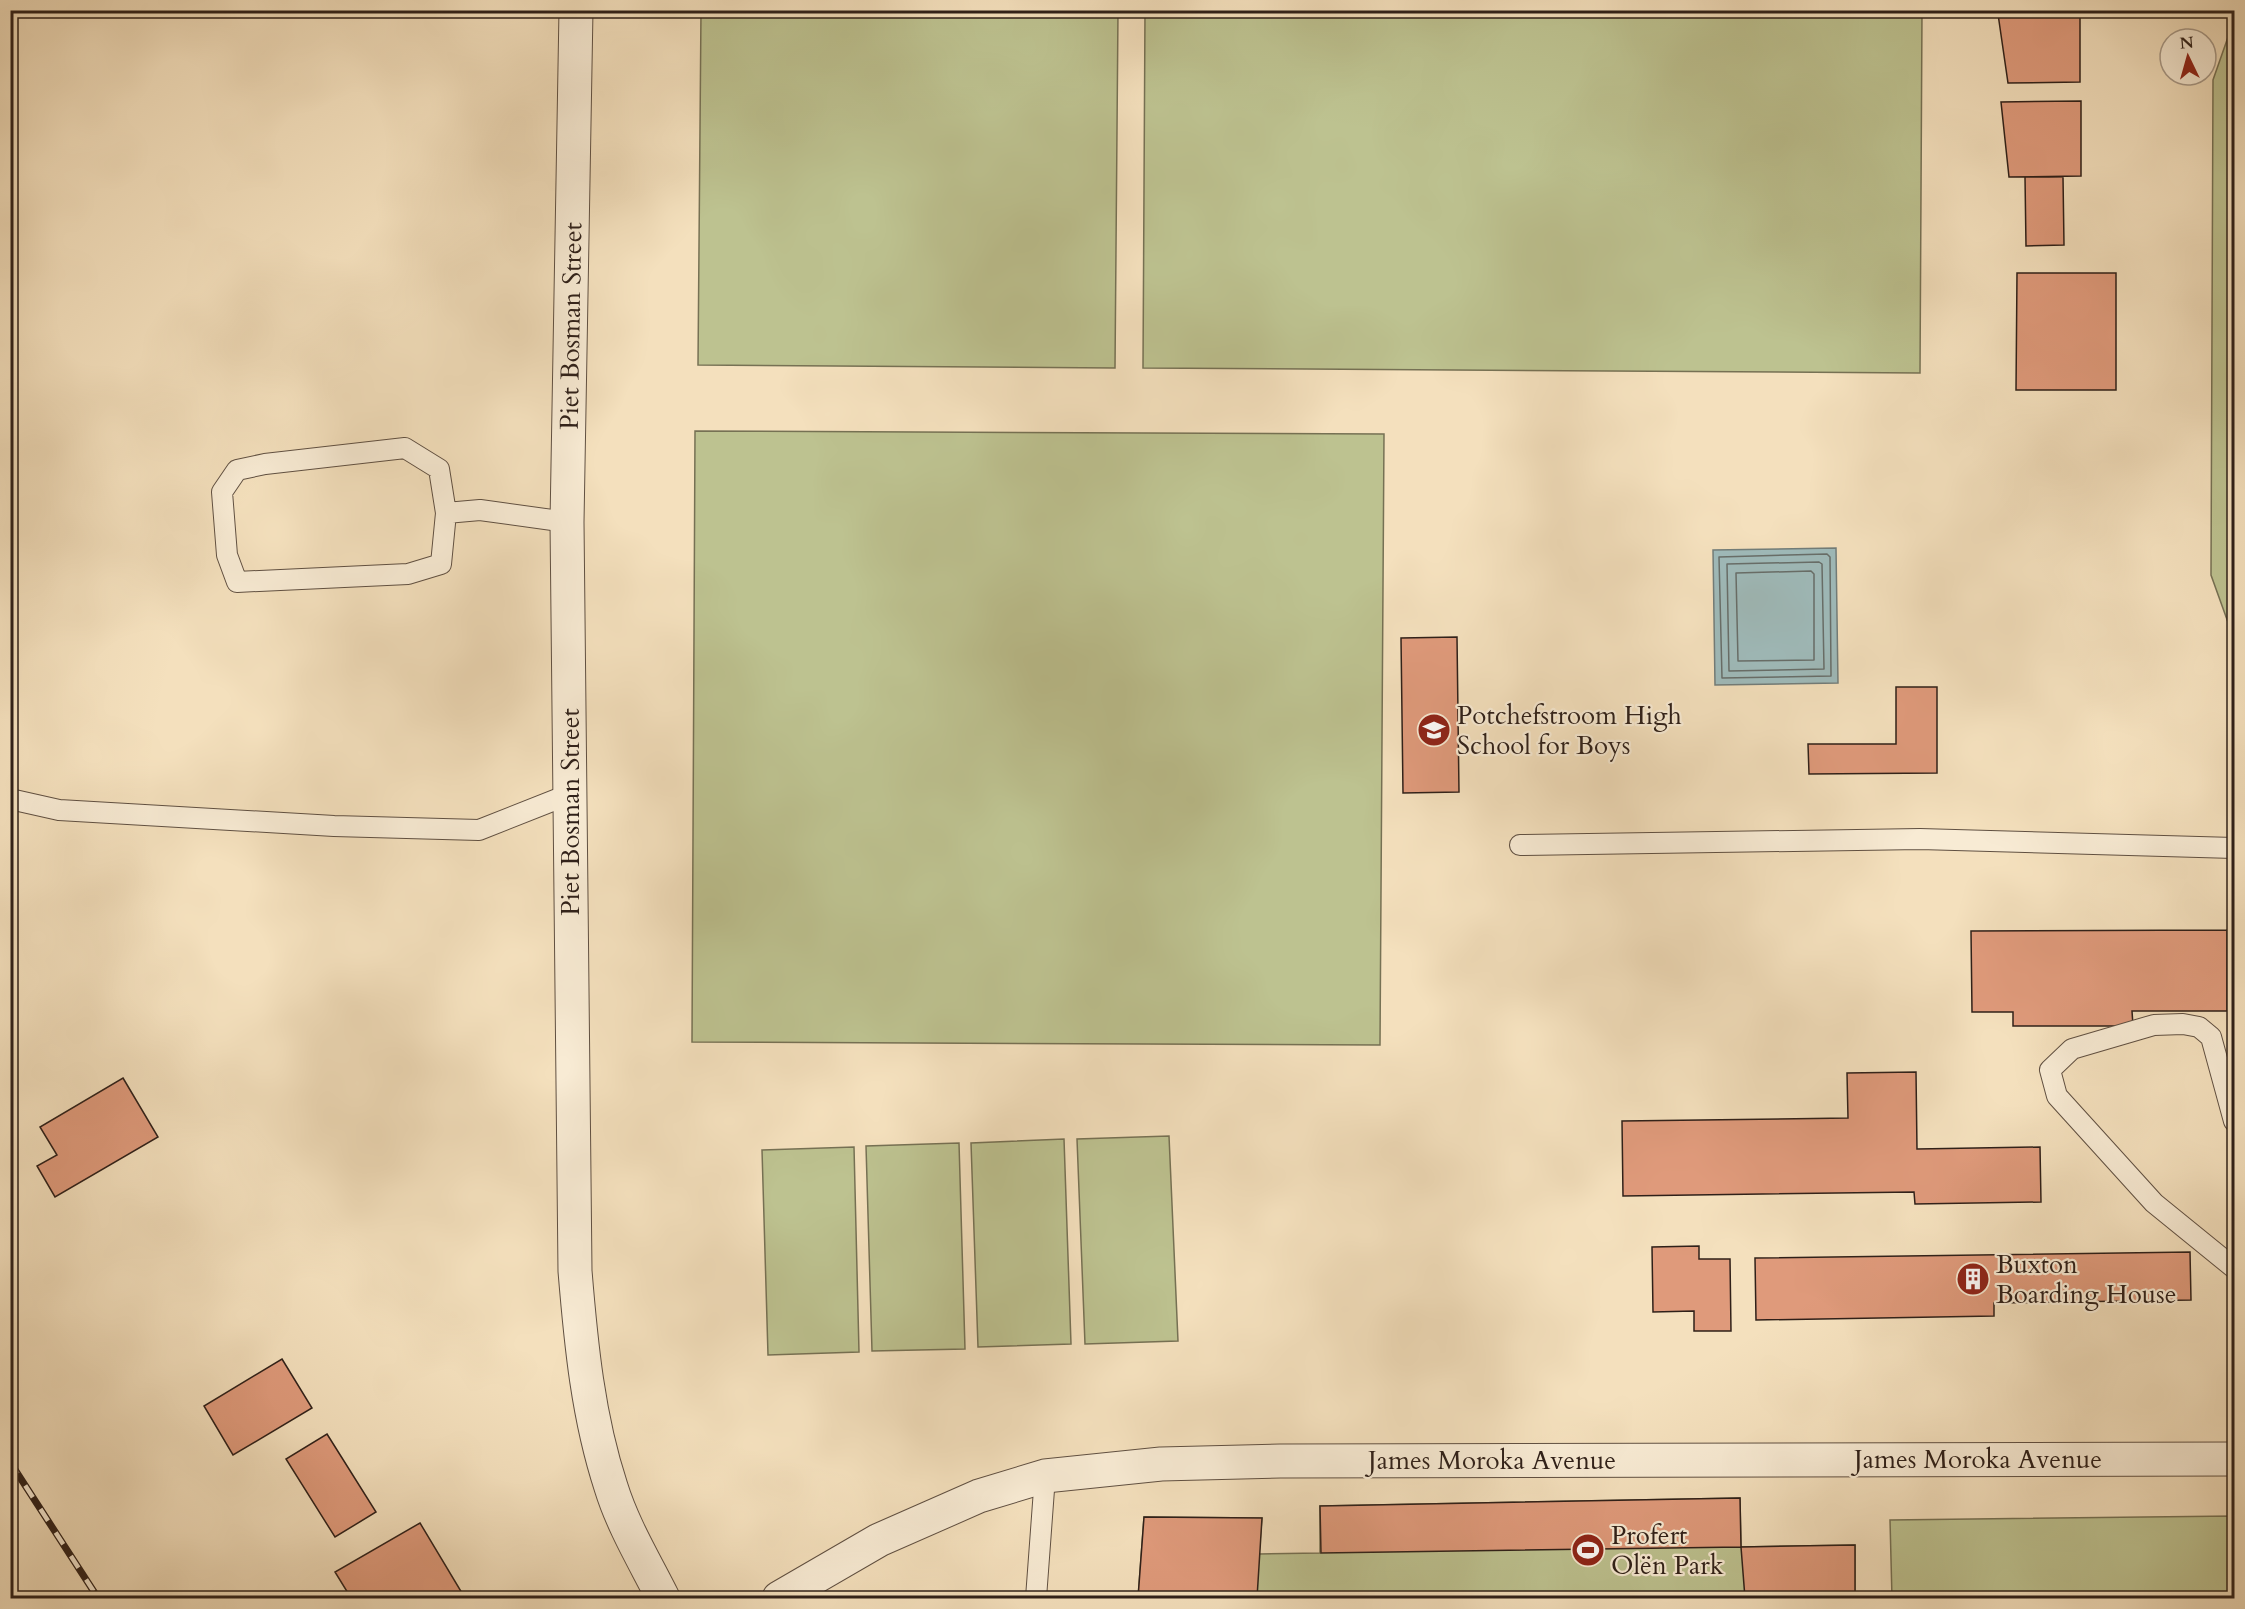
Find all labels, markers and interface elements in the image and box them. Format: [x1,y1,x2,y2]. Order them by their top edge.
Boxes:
north arrow [2158,27,2218,87]
text: N [2179,31,2195,55]
street label: Piet Bosman Street [552,222,590,430]
place label: Potchefstroom High School for Boys [1457,698,1682,763]
street label: Piet Bosman Street [553,708,588,916]
school or university icon: Potchefstroom High School for Boys [1416,712,1452,748]
place label: Buxton Boarding House [1996,1247,2177,1312]
building icon: Buxton Boarding House [1955,1261,1991,1297]
street label: James Moroka Avenue [1850,1442,2102,1477]
street label: James Moroka Avenue [1364,1443,1616,1478]
place label: Profert Olën Park [1611,1518,1724,1583]
sports icon: Profert Olën Park [1570,1532,1606,1568]

